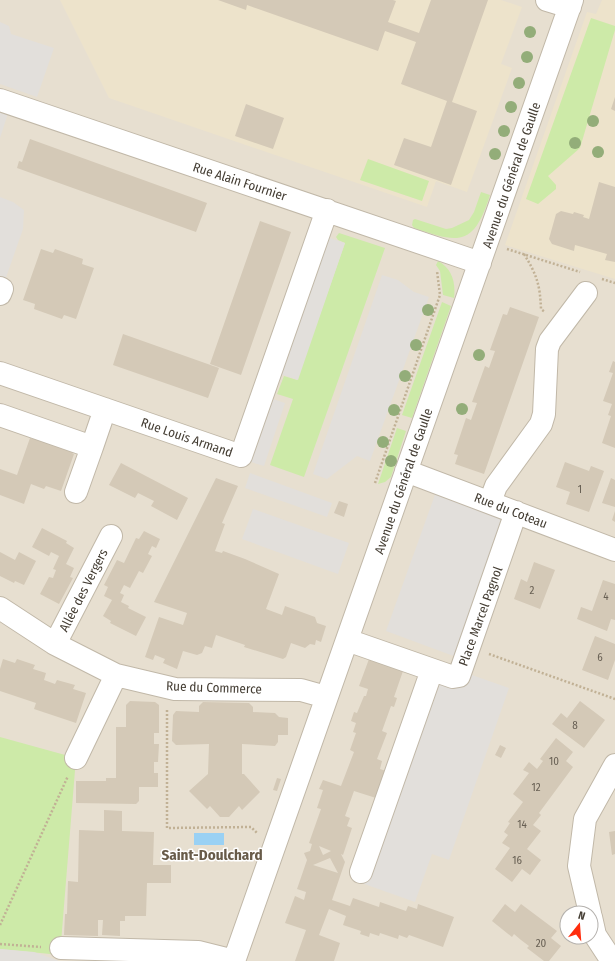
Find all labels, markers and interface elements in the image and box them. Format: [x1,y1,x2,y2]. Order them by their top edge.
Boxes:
street label: Avenue du Général de Gaulle [479,100,544,250]
street label: Rue Alain Fournier [191,159,289,204]
street label: Avenue du Général de Gaulle [371,406,436,556]
street label: Rue Louis Armand [139,415,235,460]
house number: 1 [578,483,582,496]
street label: Rue du Coteau [472,490,549,531]
street label: Allée des Vergers [56,546,111,634]
street label: Place Marcel Pagnol [455,564,506,668]
house number: 2 [530,584,535,597]
house number: 4 [603,590,609,603]
house number: 6 [597,651,603,664]
street label: Rue du Commerce [166,678,262,697]
house number: 8 [572,719,578,732]
house number: 10 [549,755,559,768]
house number: 12 [531,781,541,794]
house number: 14 [517,818,527,831]
district label: Saint-Doulchard [161,846,263,864]
house number: 16 [512,854,522,867]
north arrow [559,905,599,945]
text: N [577,909,587,923]
house number: 20 [536,937,547,950]

